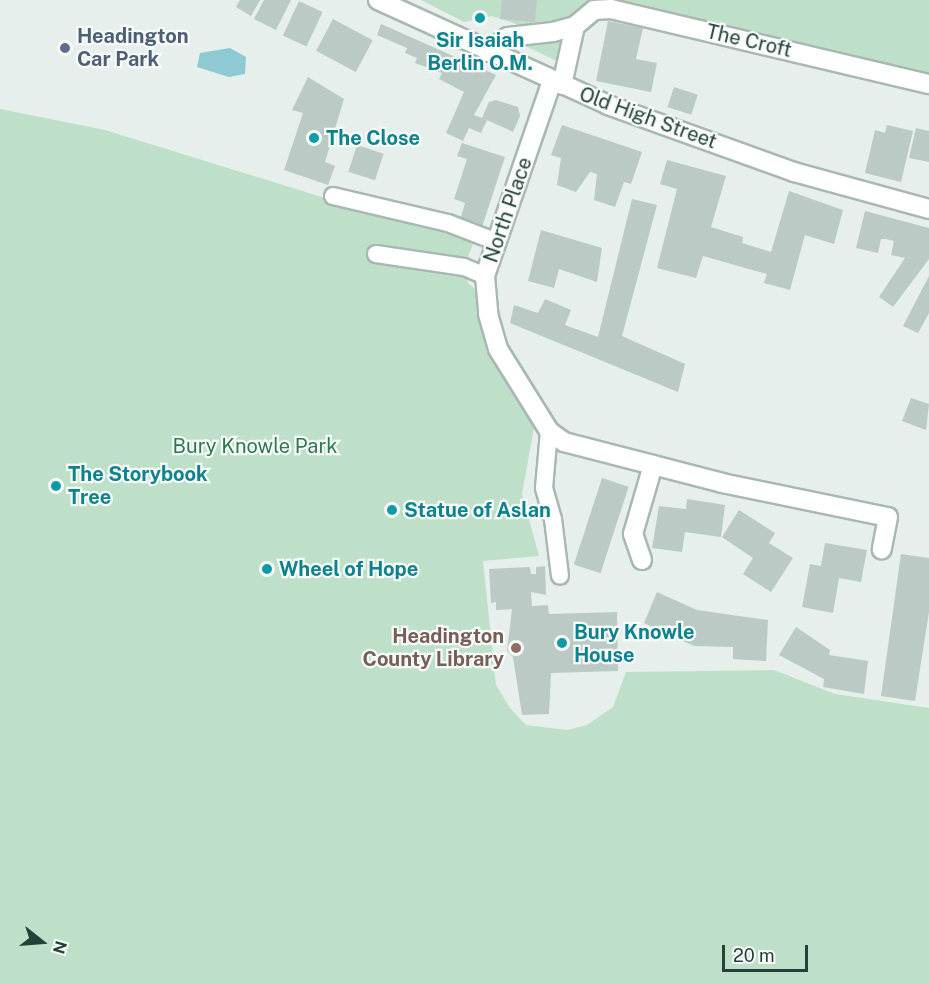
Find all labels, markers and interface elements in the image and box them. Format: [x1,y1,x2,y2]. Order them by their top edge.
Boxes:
marker: Sir Isaiah Berlin O.M. [473,11,487,25]
street label: The Croft [704,20,794,62]
place label: Headington Car Park [77,24,189,71]
place label: Sir Isaiah Berlin O.M. [427,28,533,75]
marker: Headington Car Park [58,41,72,55]
street label: Old High Street [576,82,720,154]
place label: The Close [326,126,420,150]
marker: The Close [307,131,321,145]
street label: North Place [479,154,537,266]
park label: Bury Knowle Park [172,434,338,458]
place label: The Storybook Tree [68,462,208,509]
marker: The Storybook Tree [49,479,63,493]
place label: Statue of Aslan [404,498,551,522]
marker: Statue of Aslan [385,503,399,517]
place label: Wheel of Hope [279,557,418,581]
marker: Wheel of Hope [260,562,274,576]
place label: Bury Knowle House [574,620,695,667]
place label: Headington County Library [362,624,504,671]
marker: Bury Knowle House [555,636,569,650]
marker: Headington County Library [509,641,523,655]
north arrow [12,912,72,972]
scale bar [725,933,810,971]
text: N [49,939,71,956]
text: 20 m [733,945,775,966]

